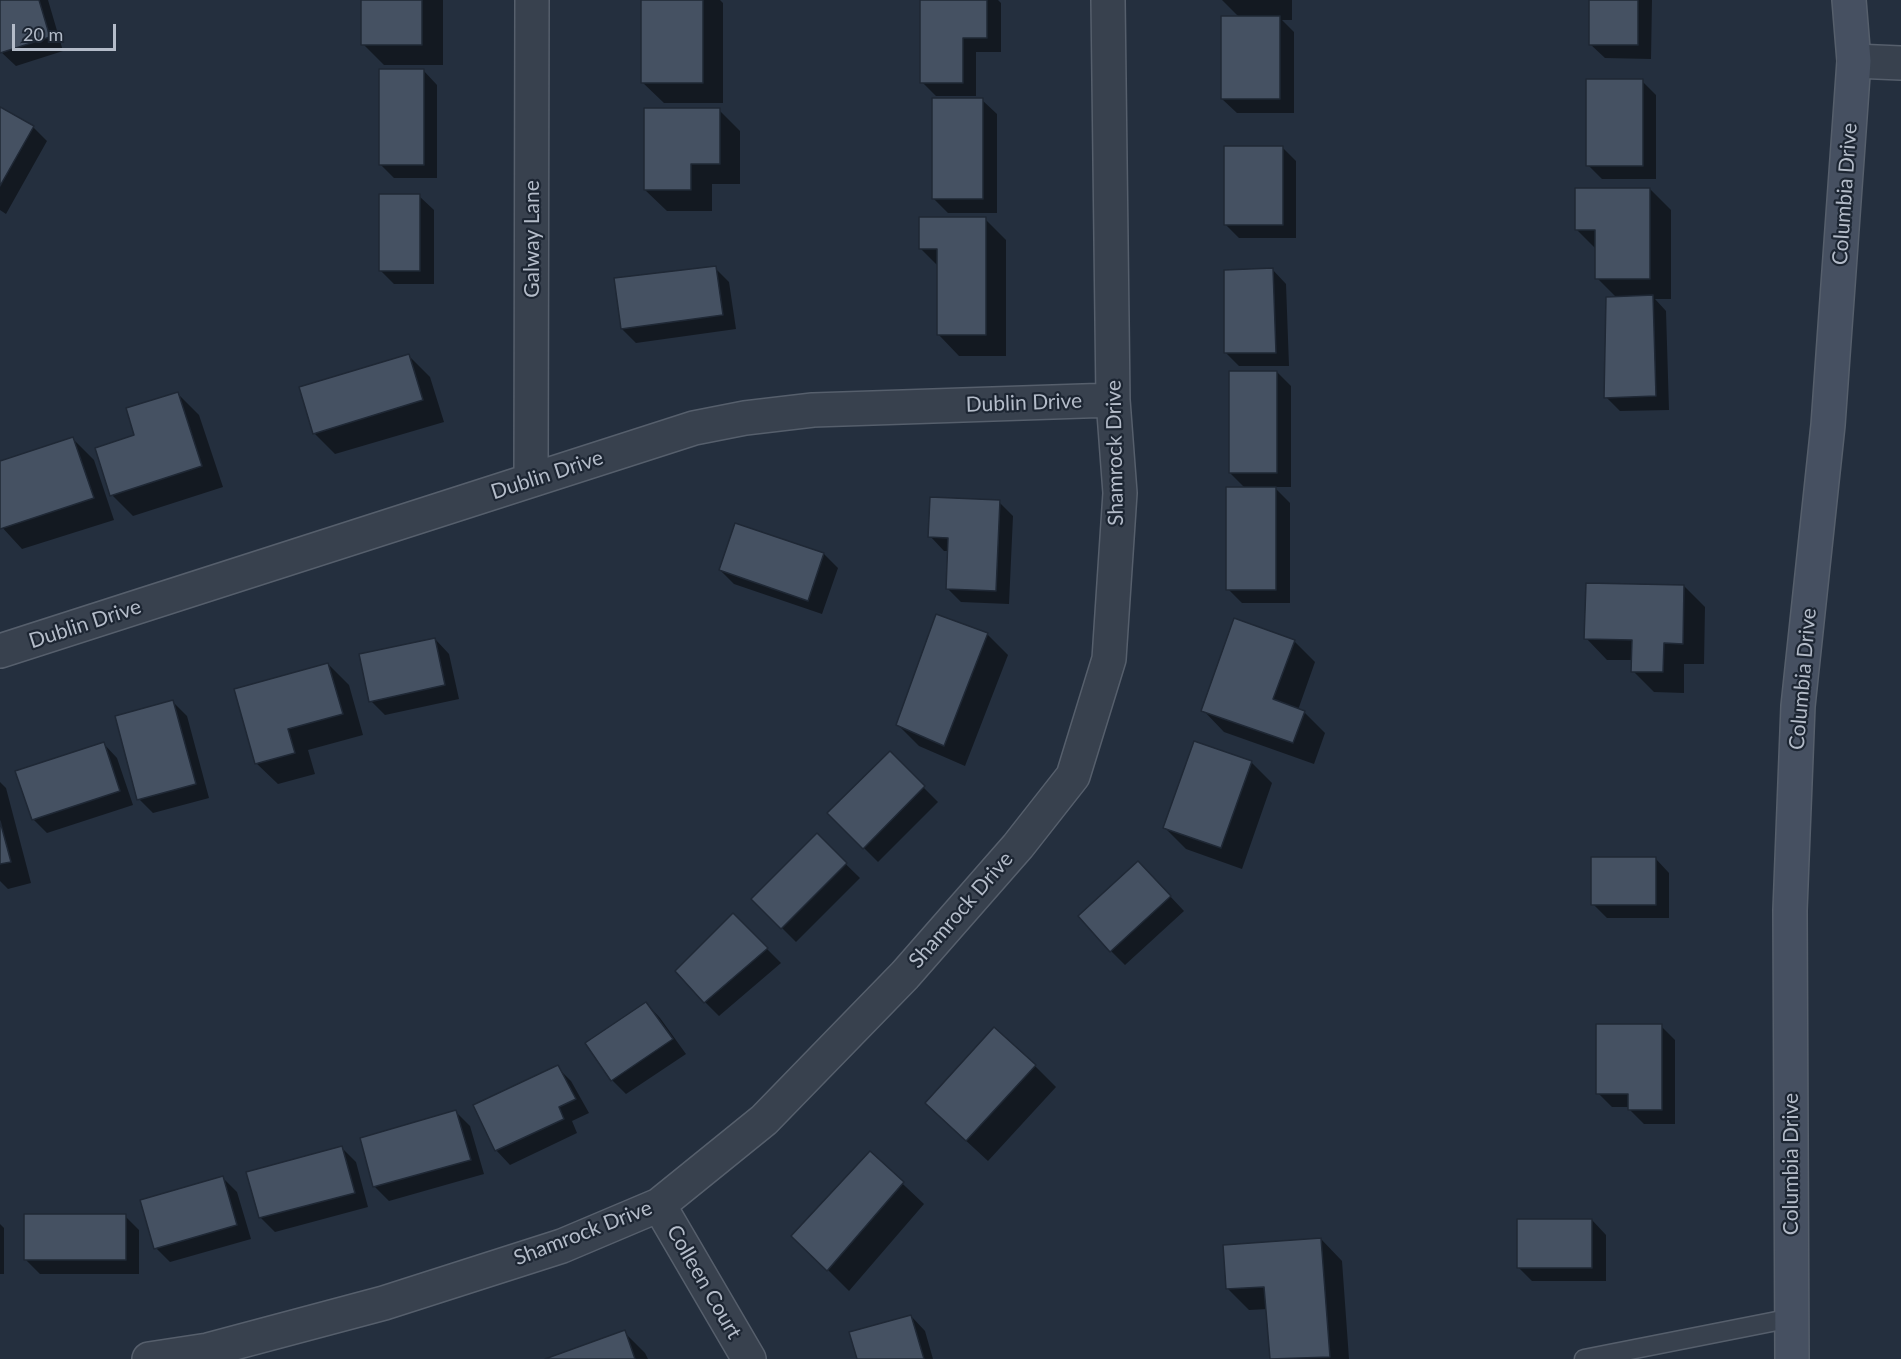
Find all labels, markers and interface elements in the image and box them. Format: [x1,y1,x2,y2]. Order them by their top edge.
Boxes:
scale bar [15,12,118,50]
text: 20 m [23,23,63,45]
street label: Columbia Drive [1827,122,1863,266]
street label: Galway Lane [519,180,545,298]
street label: Shamrock Drive [1101,380,1129,526]
street label: Dublin Drive [965,388,1083,418]
street label: Dublin Drive [488,445,606,505]
street label: Dublin Drive [26,594,144,654]
street label: Columbia Drive [1784,607,1822,751]
street label: Shamrock Drive [904,847,1018,973]
street label: Columbia Drive [1778,1093,1804,1235]
street label: Shamrock Drive [510,1195,656,1271]
street label: Colleen Court [661,1220,747,1344]

